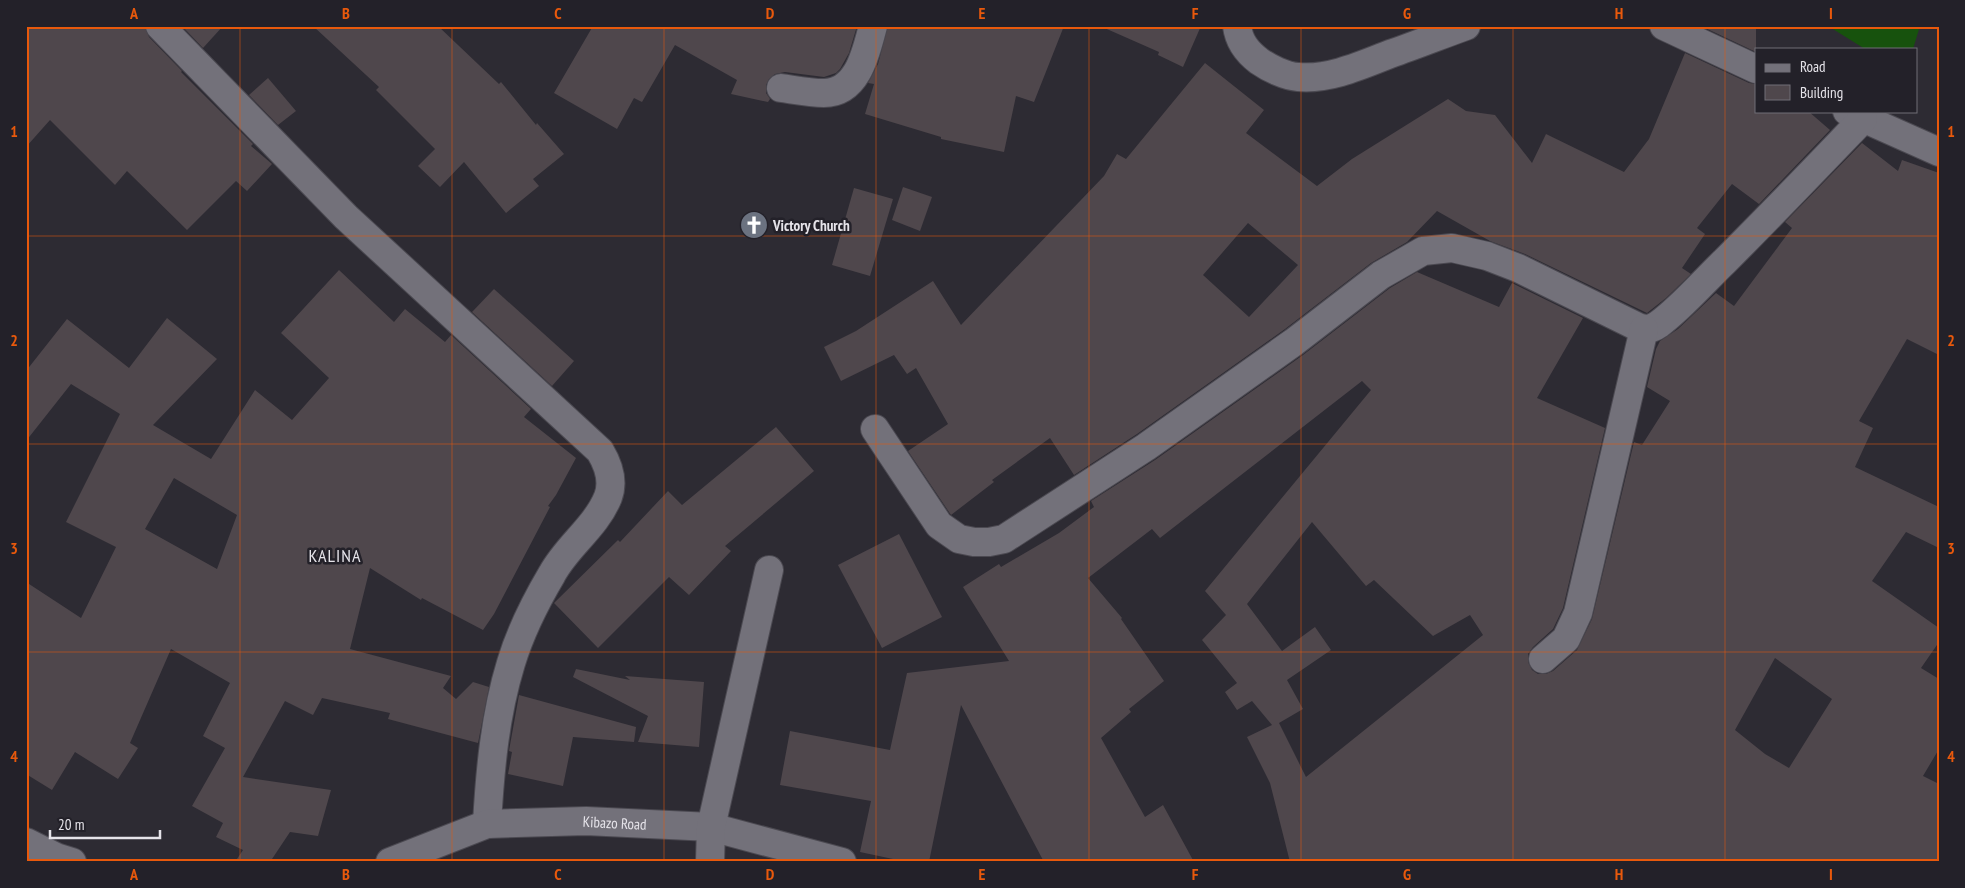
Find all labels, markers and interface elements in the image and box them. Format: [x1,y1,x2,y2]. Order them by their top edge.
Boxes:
text: A [129,3,139,23]
text: B [342,3,350,23]
text: C [554,3,562,23]
text: D [766,3,775,23]
text: E [979,3,986,23]
text: F [1192,3,1199,23]
text: G [1403,3,1411,23]
text: H [1615,3,1623,23]
text: I [1829,3,1833,23]
legend [1755,48,1918,112]
text: Road [1800,57,1826,76]
text: Building [1800,83,1843,102]
text: 1 [10,121,18,141]
text: 1 [1947,121,1955,141]
church icon: Victory Church [739,210,769,240]
place label: Victory Church [772,216,850,235]
text: 2 [10,330,18,350]
text: 2 [1947,330,1955,350]
text: 3 [10,538,18,558]
text: 3 [1947,538,1955,558]
district label: KALINA [309,544,361,567]
text: 4 [10,746,18,766]
text: 4 [1947,746,1955,766]
scale bar [50,808,160,840]
street label: Kibazo Road [582,811,647,833]
text: 20 m [58,815,84,834]
text: A [129,864,139,884]
text: B [342,864,350,884]
text: C [554,864,562,884]
text: D [766,864,775,884]
text: E [979,864,986,884]
text: F [1192,864,1199,884]
text: G [1403,864,1411,884]
text: H [1615,864,1623,884]
text: I [1829,864,1833,884]

